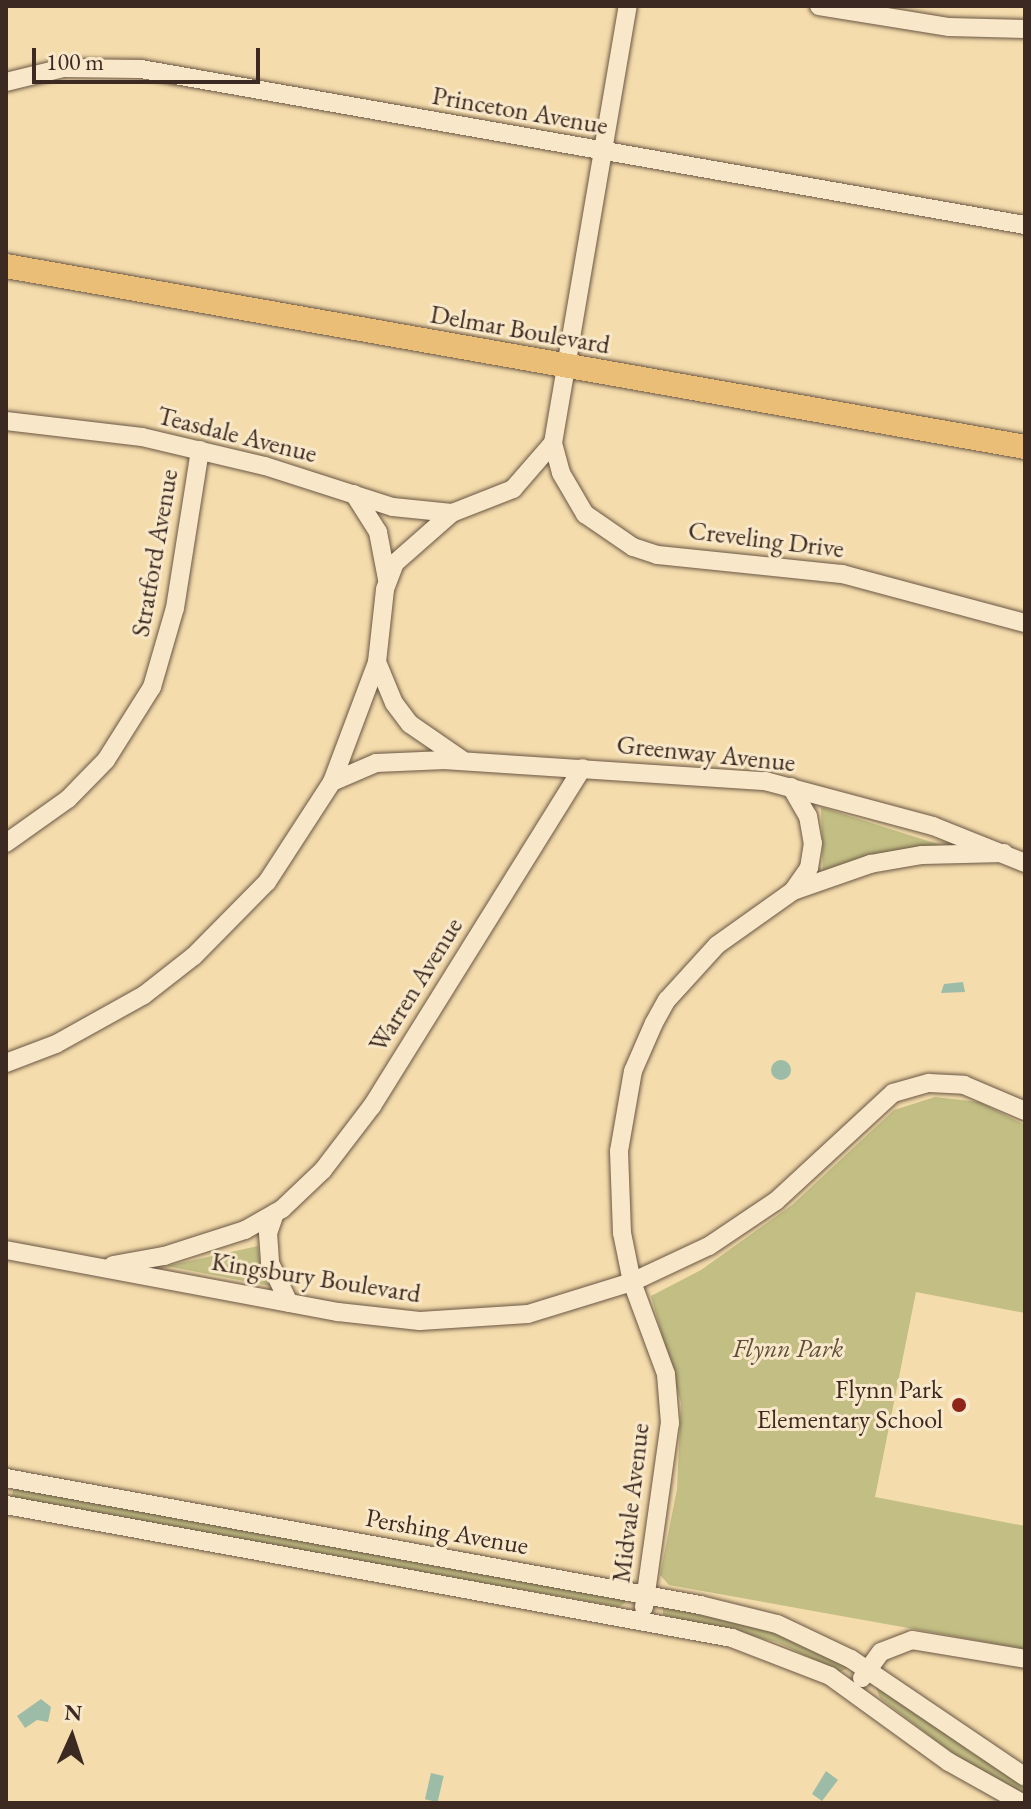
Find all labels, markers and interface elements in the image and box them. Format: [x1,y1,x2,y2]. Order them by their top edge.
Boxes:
scale bar [36,32,264,82]
text: 100 m [46,46,104,77]
street label: Princeton Avenue [430,80,610,142]
street label: Delmar Boulevard [428,299,612,361]
street label: Teasdale Avenue [154,400,320,470]
street label: Stratford Avenue [125,467,185,639]
street label: Creveling Drive [686,515,846,565]
street label: Greenway Avenue [615,729,797,779]
street label: Warren Avenue [362,912,470,1058]
street label: Kingsbury Boulevard [209,1246,423,1310]
park label: Flynn Park [733,1333,843,1365]
place label: Flynn Park Elementary School [756,1374,943,1436]
marker: Flynn Park Elementary School [950,1396,968,1414]
street label: Midvale Avenue [606,1421,656,1585]
street label: Pershing Avenue [363,1502,531,1562]
north arrow [32,1697,112,1777]
text: N [64,1698,83,1727]

